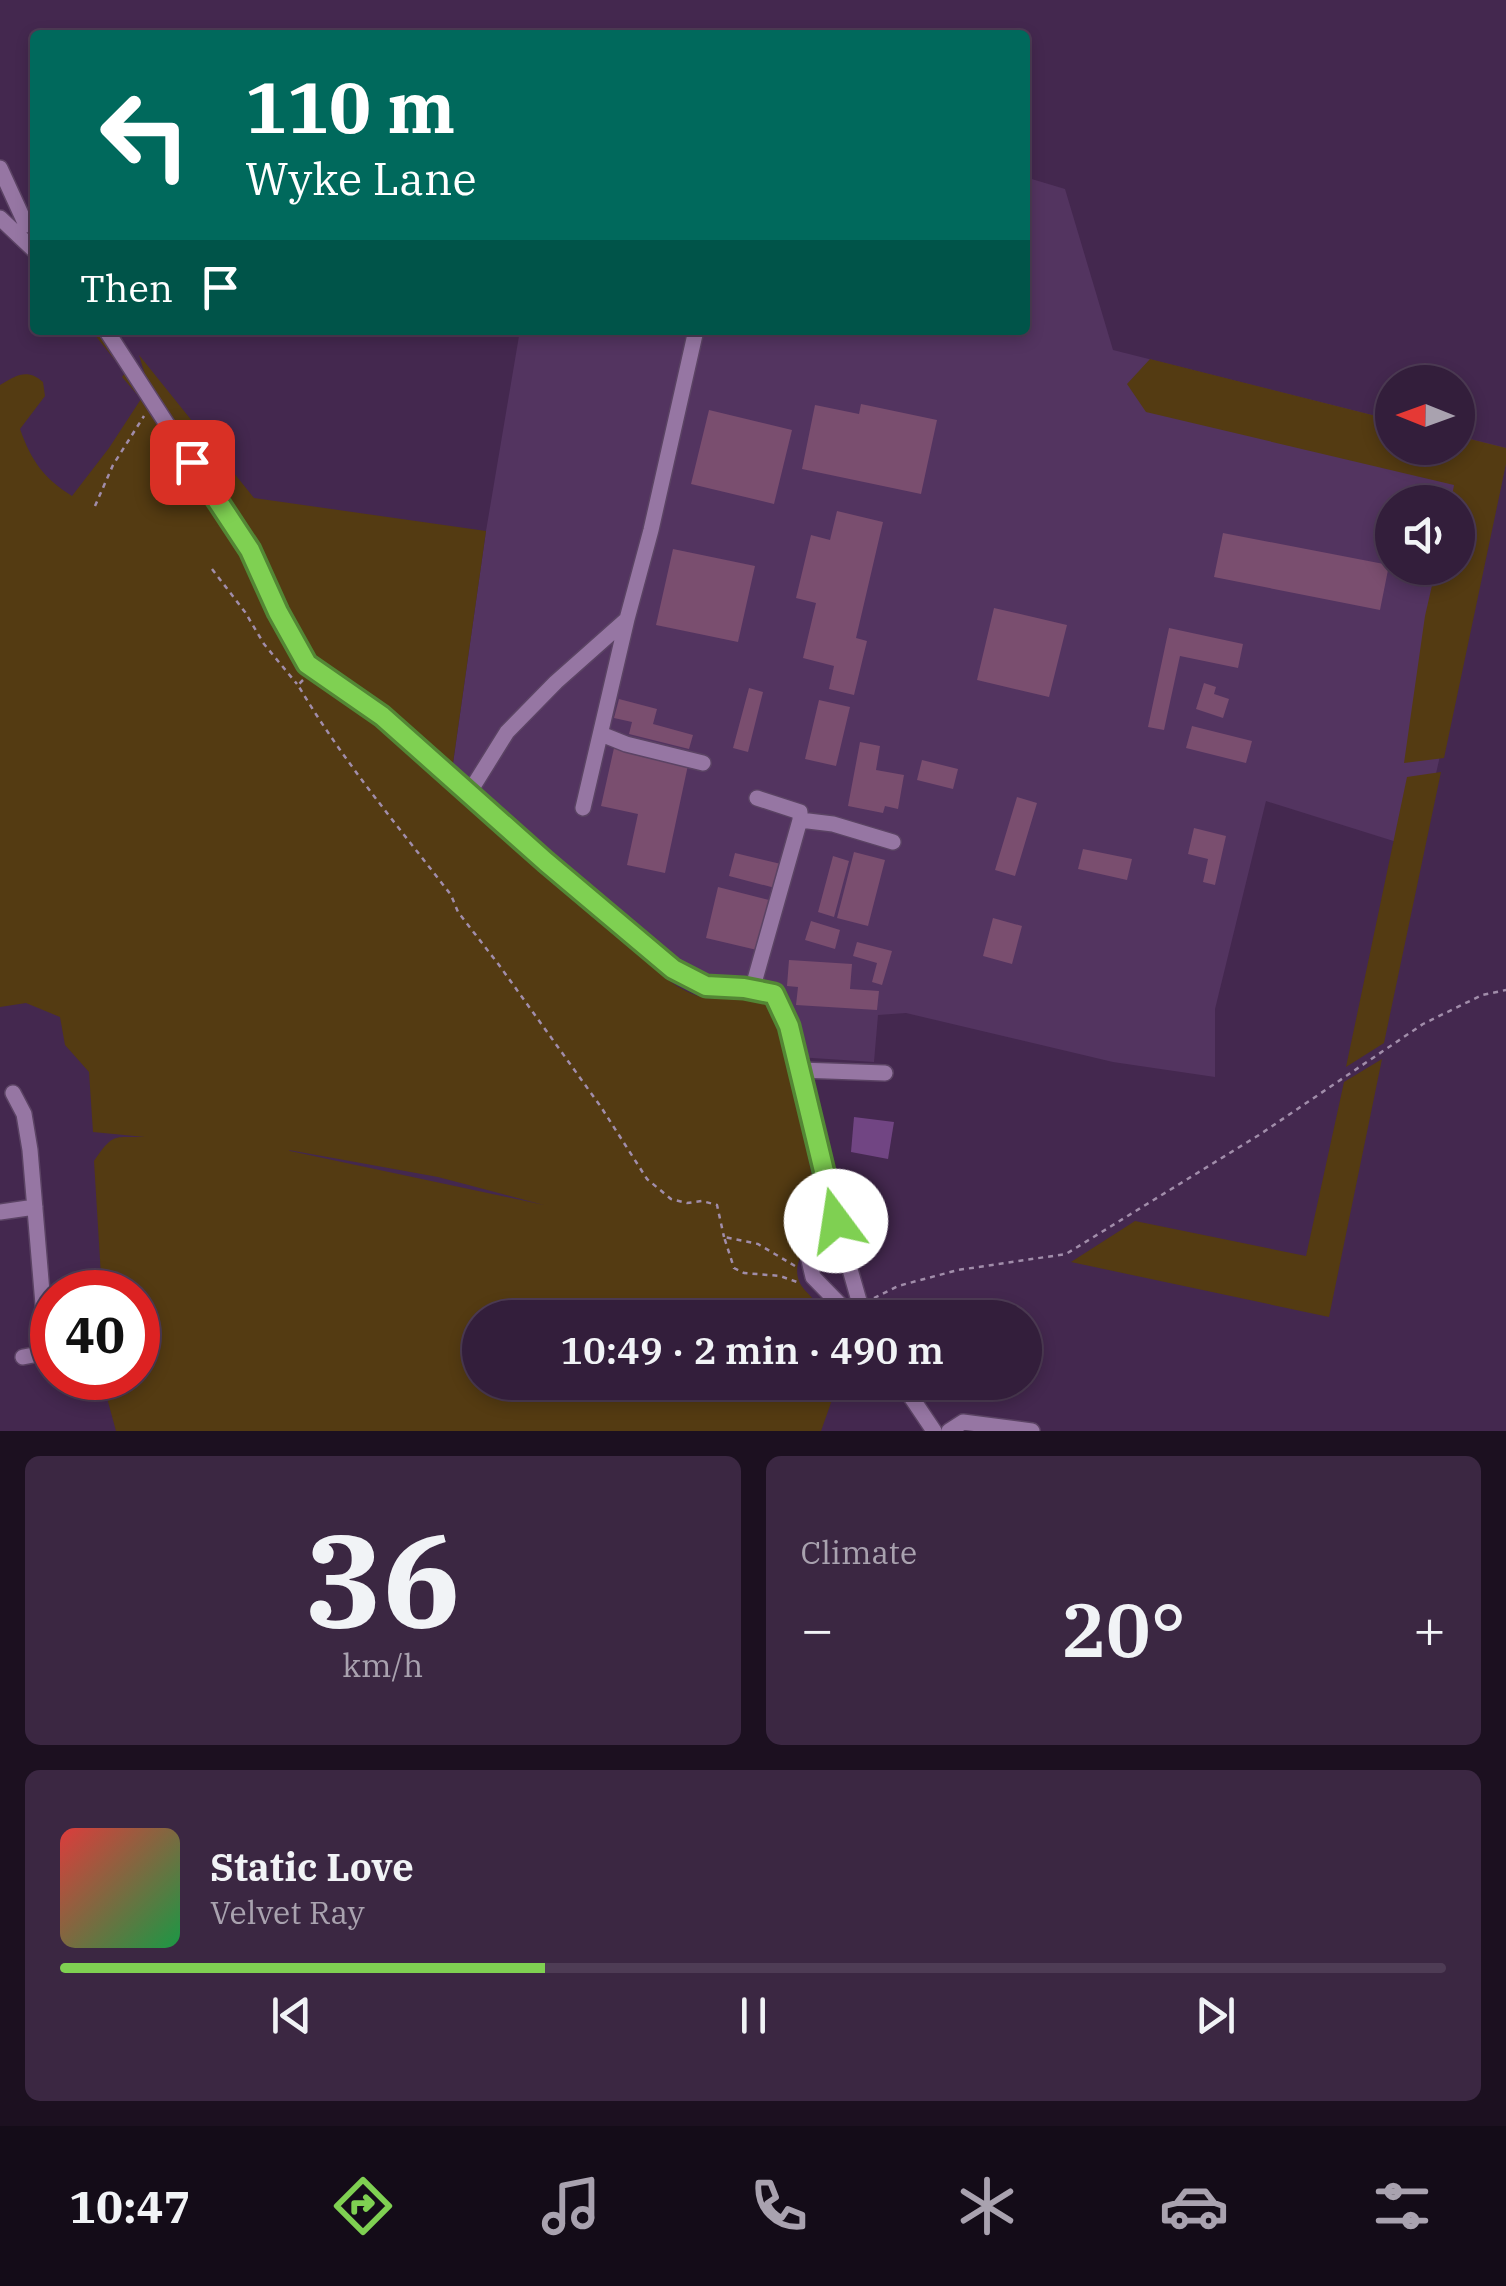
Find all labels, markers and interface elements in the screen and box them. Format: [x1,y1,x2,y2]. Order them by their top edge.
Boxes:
text: 110 m [245,61,455,152]
icon: left [80,70,210,200]
text: Wyke Lane [245,149,477,207]
icon: arrive [193,260,248,315]
text: Then [80,263,173,312]
north arrow [1375,365,1475,465]
map controls [1375,365,1475,585]
pin [150,420,235,505]
icon: arrive [165,435,220,490]
button: sound [1375,485,1475,585]
position arrow [784,1169,888,1273]
speed limit sign: 40 [30,1270,160,1400]
text: 10:49 · 2 min · 490 m [560,1325,944,1374]
text: 36 [305,1494,461,1663]
text: Climate [801,1531,917,1573]
text: 20° [1061,1580,1186,1678]
text: − [801,1593,834,1664]
text: + [1413,1593,1446,1664]
text: km/h [342,1644,423,1686]
text: Static Love [210,1842,414,1891]
text: Velvet Ray [210,1891,365,1933]
icon: previous [264,1988,319,2043]
icon: pause [726,1988,781,2043]
icon: next [1188,1988,1243,2043]
icon: directions [328,2171,398,2241]
icon: music [536,2171,606,2241]
icon: phone [744,2171,814,2241]
icon: climate [952,2171,1022,2241]
icon: car [1159,2171,1229,2241]
icon: filters [1367,2171,1437,2241]
text: 10:47 [69,2177,191,2235]

